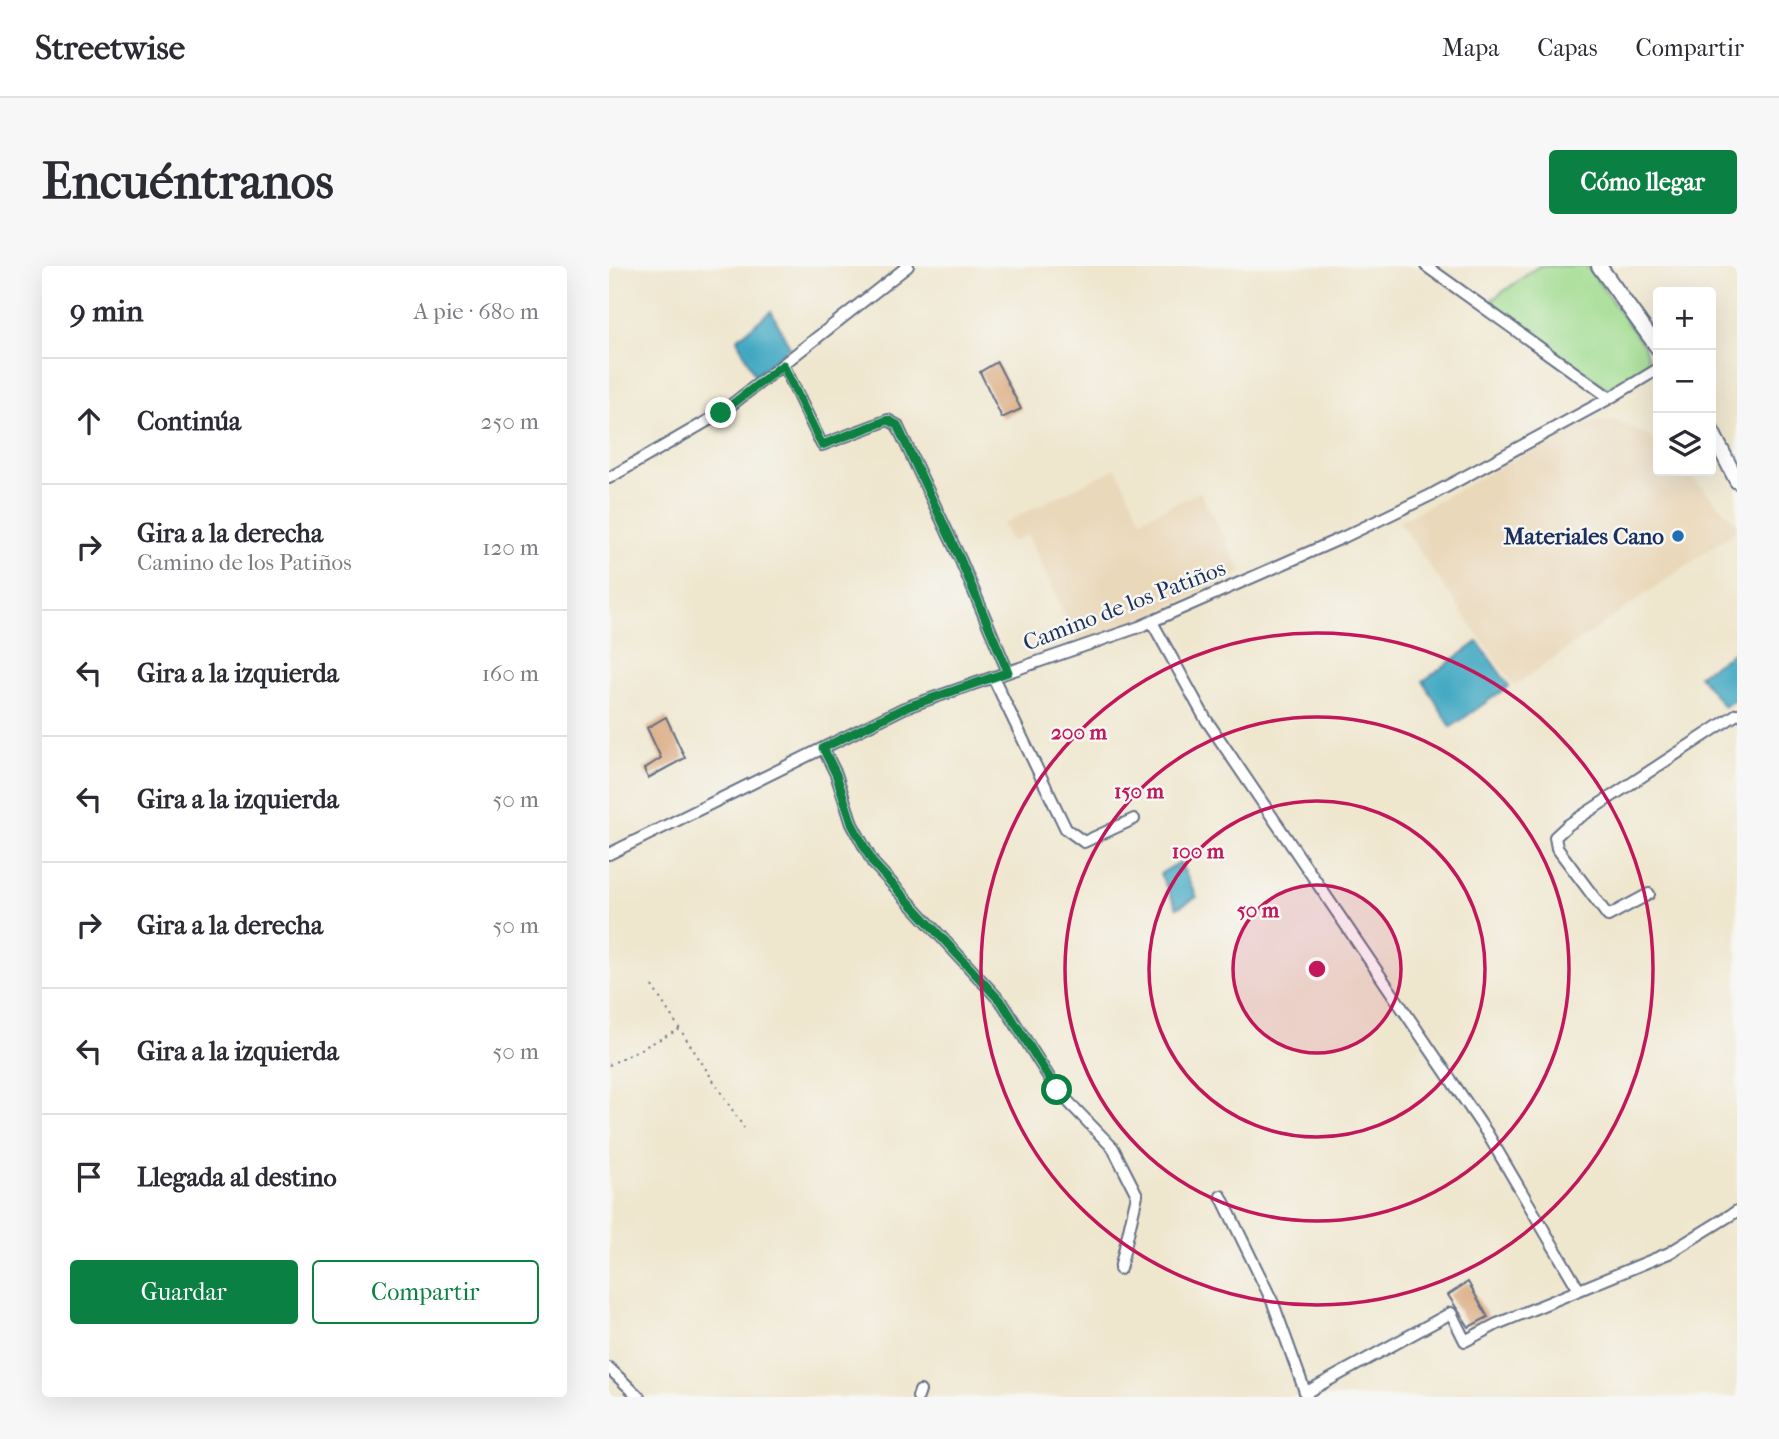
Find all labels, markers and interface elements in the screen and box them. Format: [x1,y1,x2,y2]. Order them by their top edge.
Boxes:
text: Streetwise [35,29,185,68]
text: Mapa [1442,34,1499,62]
text: Capas [1537,34,1598,62]
text: Compartir [1636,34,1744,62]
button: Cómo llegar [1549,150,1737,214]
text: Encuéntranos [42,153,334,211]
map controls [1653,287,1716,476]
button: + [1653,287,1716,350]
text: 9 min [70,294,143,329]
text: A pie · 680 m [414,298,539,325]
button: − [1653,350,1716,413]
route end [705,397,736,428]
icon: ahead [70,402,108,440]
text: Continúa [137,406,241,437]
text: 250 m [481,408,539,435]
button: layers [1653,413,1716,476]
text: Gira a la derecha [137,518,323,549]
place label: Materiales Cano [1504,523,1664,550]
icon: right [70,528,108,566]
marker: Materiales Cano [1670,528,1686,544]
text: 120 m [482,534,539,561]
text: Camino de los Patiños [137,549,352,576]
street label: Camino de los Patiños [1019,554,1229,657]
icon: left [70,654,108,692]
text: Gira a la izquierda [137,658,339,689]
text: 160 m [482,660,539,687]
text: 200 m [1051,720,1108,744]
text: 150 m [1114,779,1165,803]
icon: left [70,780,108,818]
text: Gira a la izquierda [137,784,339,815]
text: 50 m [492,786,539,813]
text: 100 m [1172,839,1225,863]
text: 50 m [1237,898,1280,922]
icon: right [70,906,108,944]
text: Gira a la derecha [137,910,323,941]
text: 50 m [492,912,539,939]
centre of rings [1305,957,1329,981]
icon: left [70,1032,108,1070]
text: Gira a la izquierda [137,1036,339,1067]
text: 50 m [492,1038,539,1065]
route start [1041,1074,1072,1105]
icon: arrive [70,1158,108,1196]
text: Llegada al destino [137,1162,337,1193]
button: Guardar [70,1260,298,1324]
button: Compartir [312,1260,539,1324]

